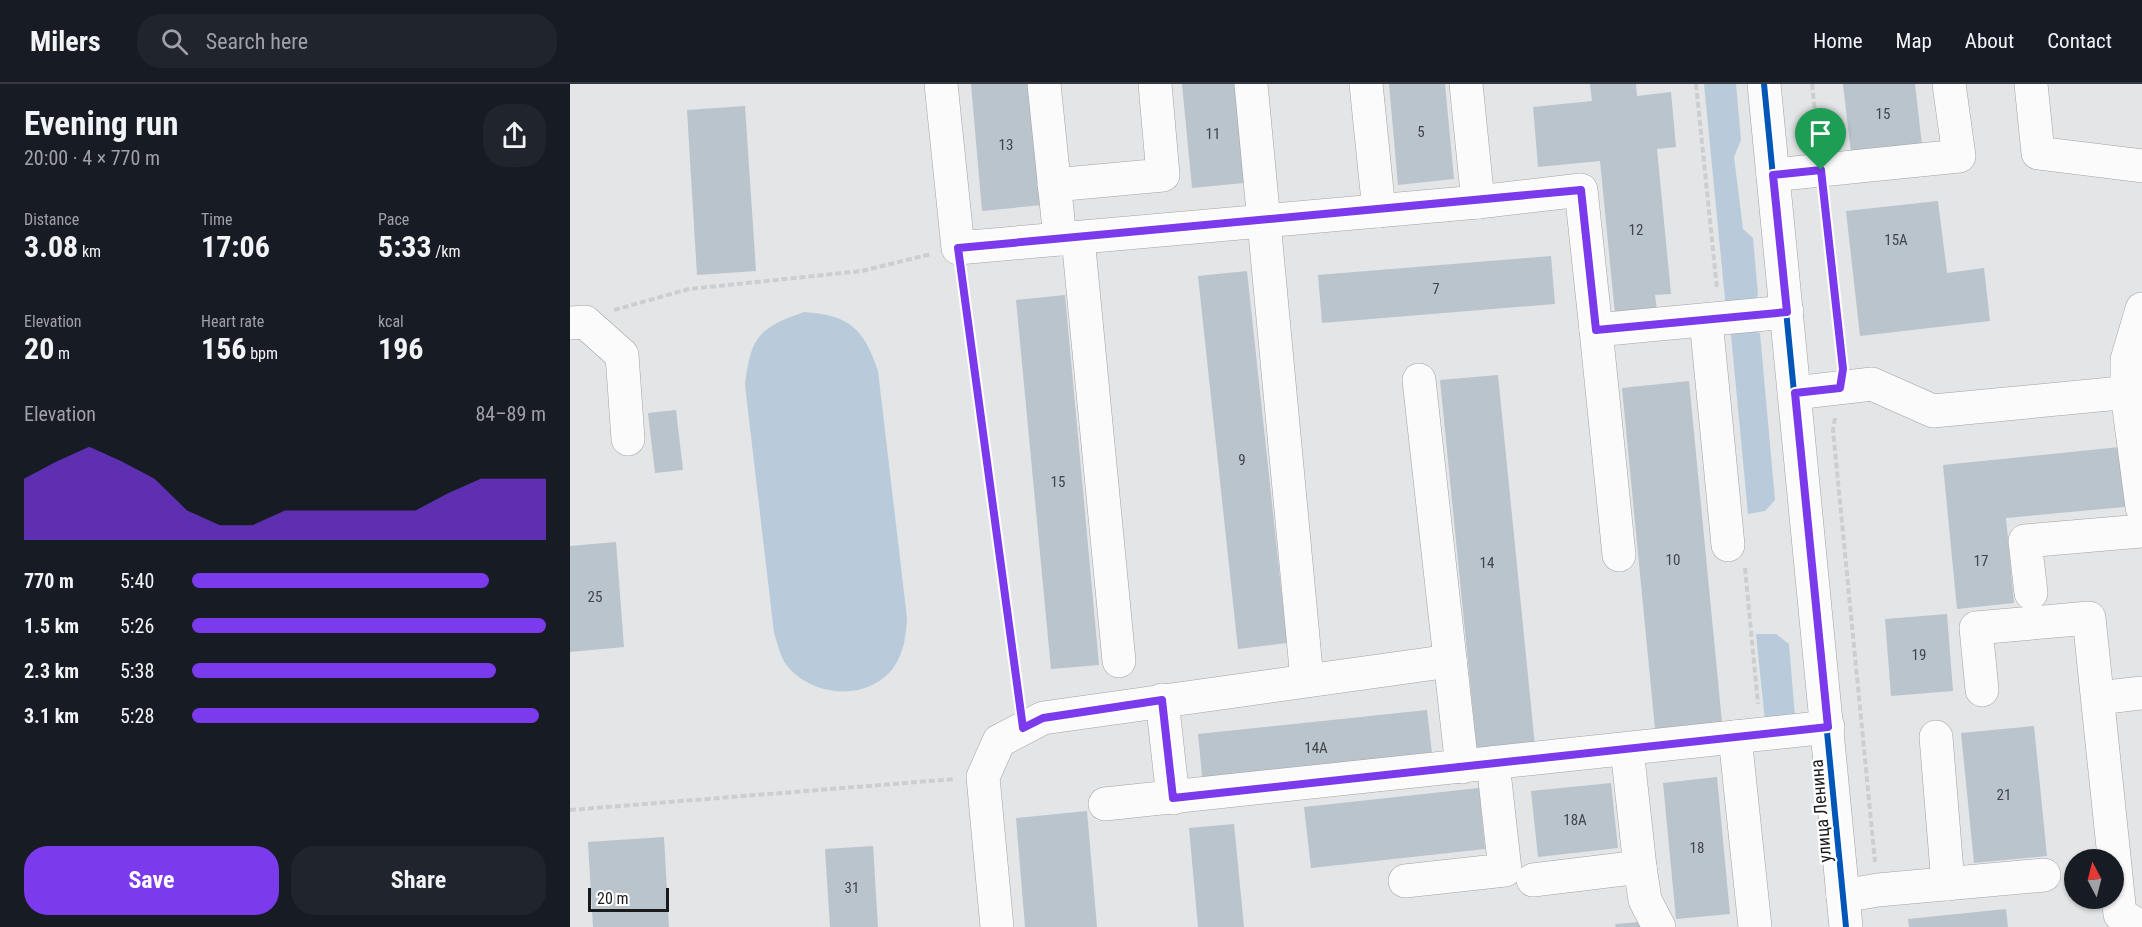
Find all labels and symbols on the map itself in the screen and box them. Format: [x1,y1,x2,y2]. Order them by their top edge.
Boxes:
house number: 15 [1876,105,1890,123]
pin [1795,108,1846,170]
house number: 5 [1417,123,1425,141]
house number: 11 [1206,125,1220,143]
house number: 13 [999,136,1013,154]
house number: 12 [1629,221,1643,239]
house number: 15А [1884,231,1908,249]
house number: 7 [1432,280,1440,298]
house number: 9 [1238,451,1246,469]
house number: 15 [1051,473,1065,491]
house number: 10 [1666,551,1680,569]
house number: 17 [1974,552,1988,570]
house number: 14 [1480,554,1494,572]
house number: 25 [588,588,602,606]
house number: 19 [1912,646,1926,664]
house number: 14А [1304,739,1328,757]
street label: улица Ленина [1806,759,1835,863]
house number: 21 [1997,786,2011,804]
house number: 18А [1563,811,1587,829]
house number: 18 [1690,839,1704,857]
north arrow [2064,849,2124,909]
house number: 31 [845,879,859,897]
scale bar [588,885,669,912]

